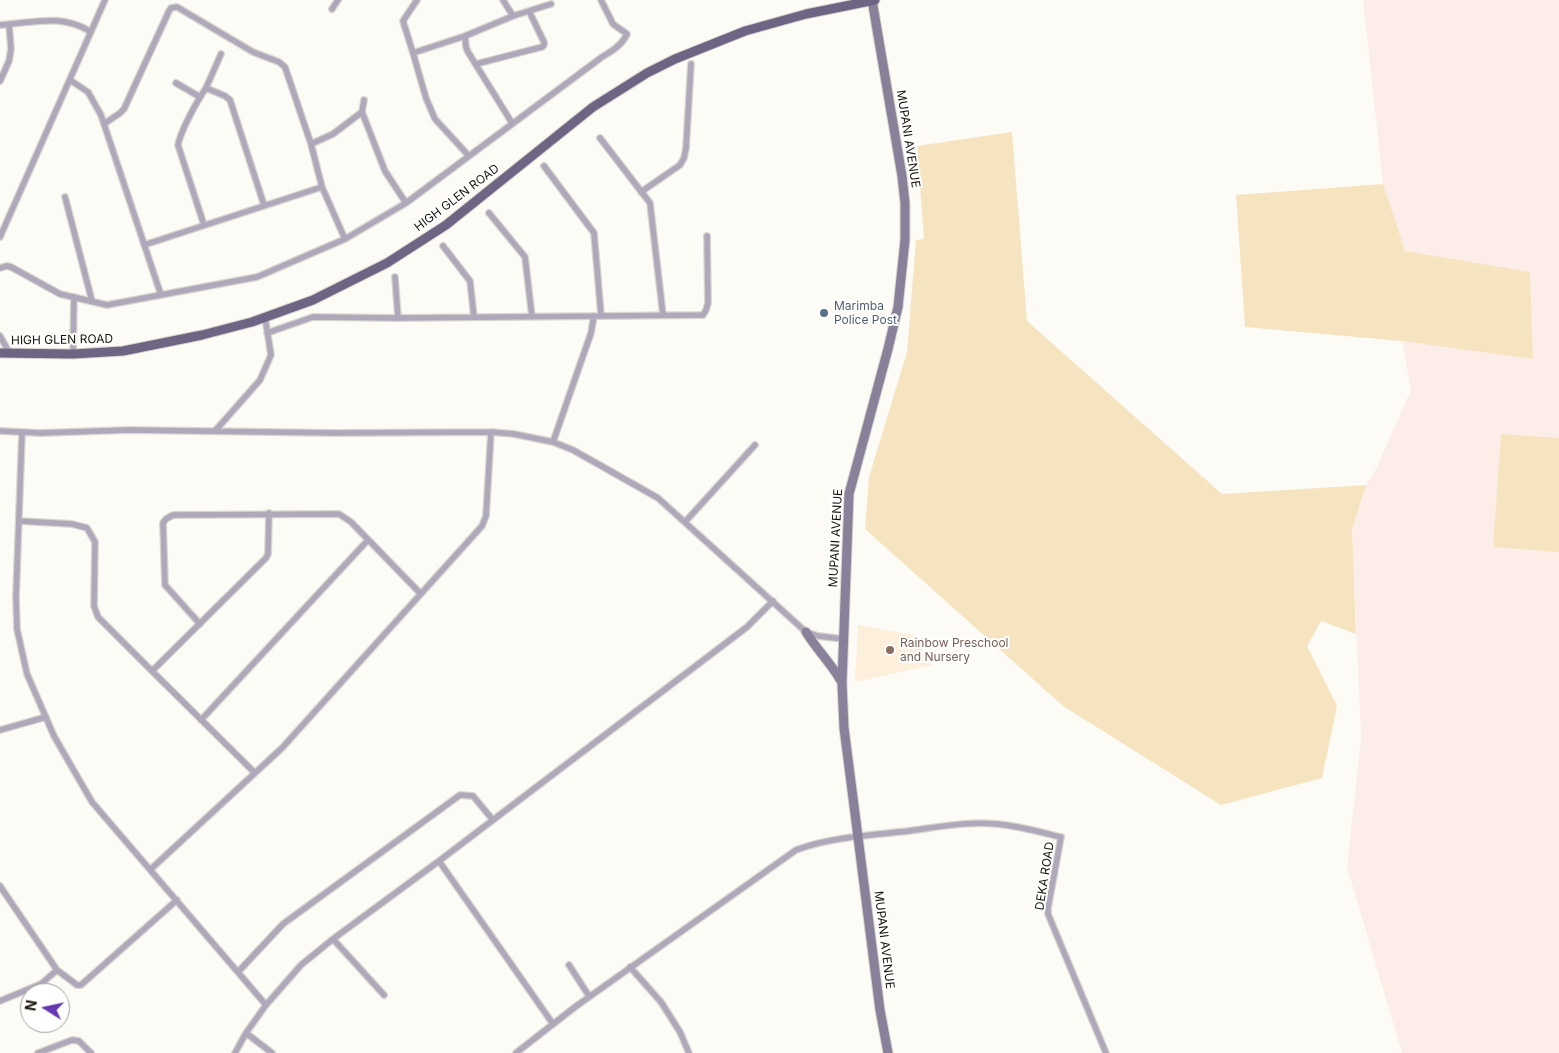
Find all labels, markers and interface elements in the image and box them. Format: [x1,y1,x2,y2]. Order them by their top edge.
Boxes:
street label: MUPANI AVENUE [893,89,923,189]
street label: HIGH GLEN ROAD [412,162,502,234]
place label: Marimba Police Post [834,299,897,327]
marker: Marimba Police Post [818,307,830,319]
street label: HIGH GLEN ROAD [11,332,113,348]
street label: MUPANI AVENUE [826,488,846,588]
place label: Rainbow Preschool and Nursery [900,636,1008,664]
marker: Rainbow Preschool and Nursery [884,644,896,656]
street label: DEKA ROAD [1032,841,1058,911]
street label: MUPANI AVENUE [871,890,897,990]
north arrow [20,983,70,1033]
text: N [21,999,40,1012]

